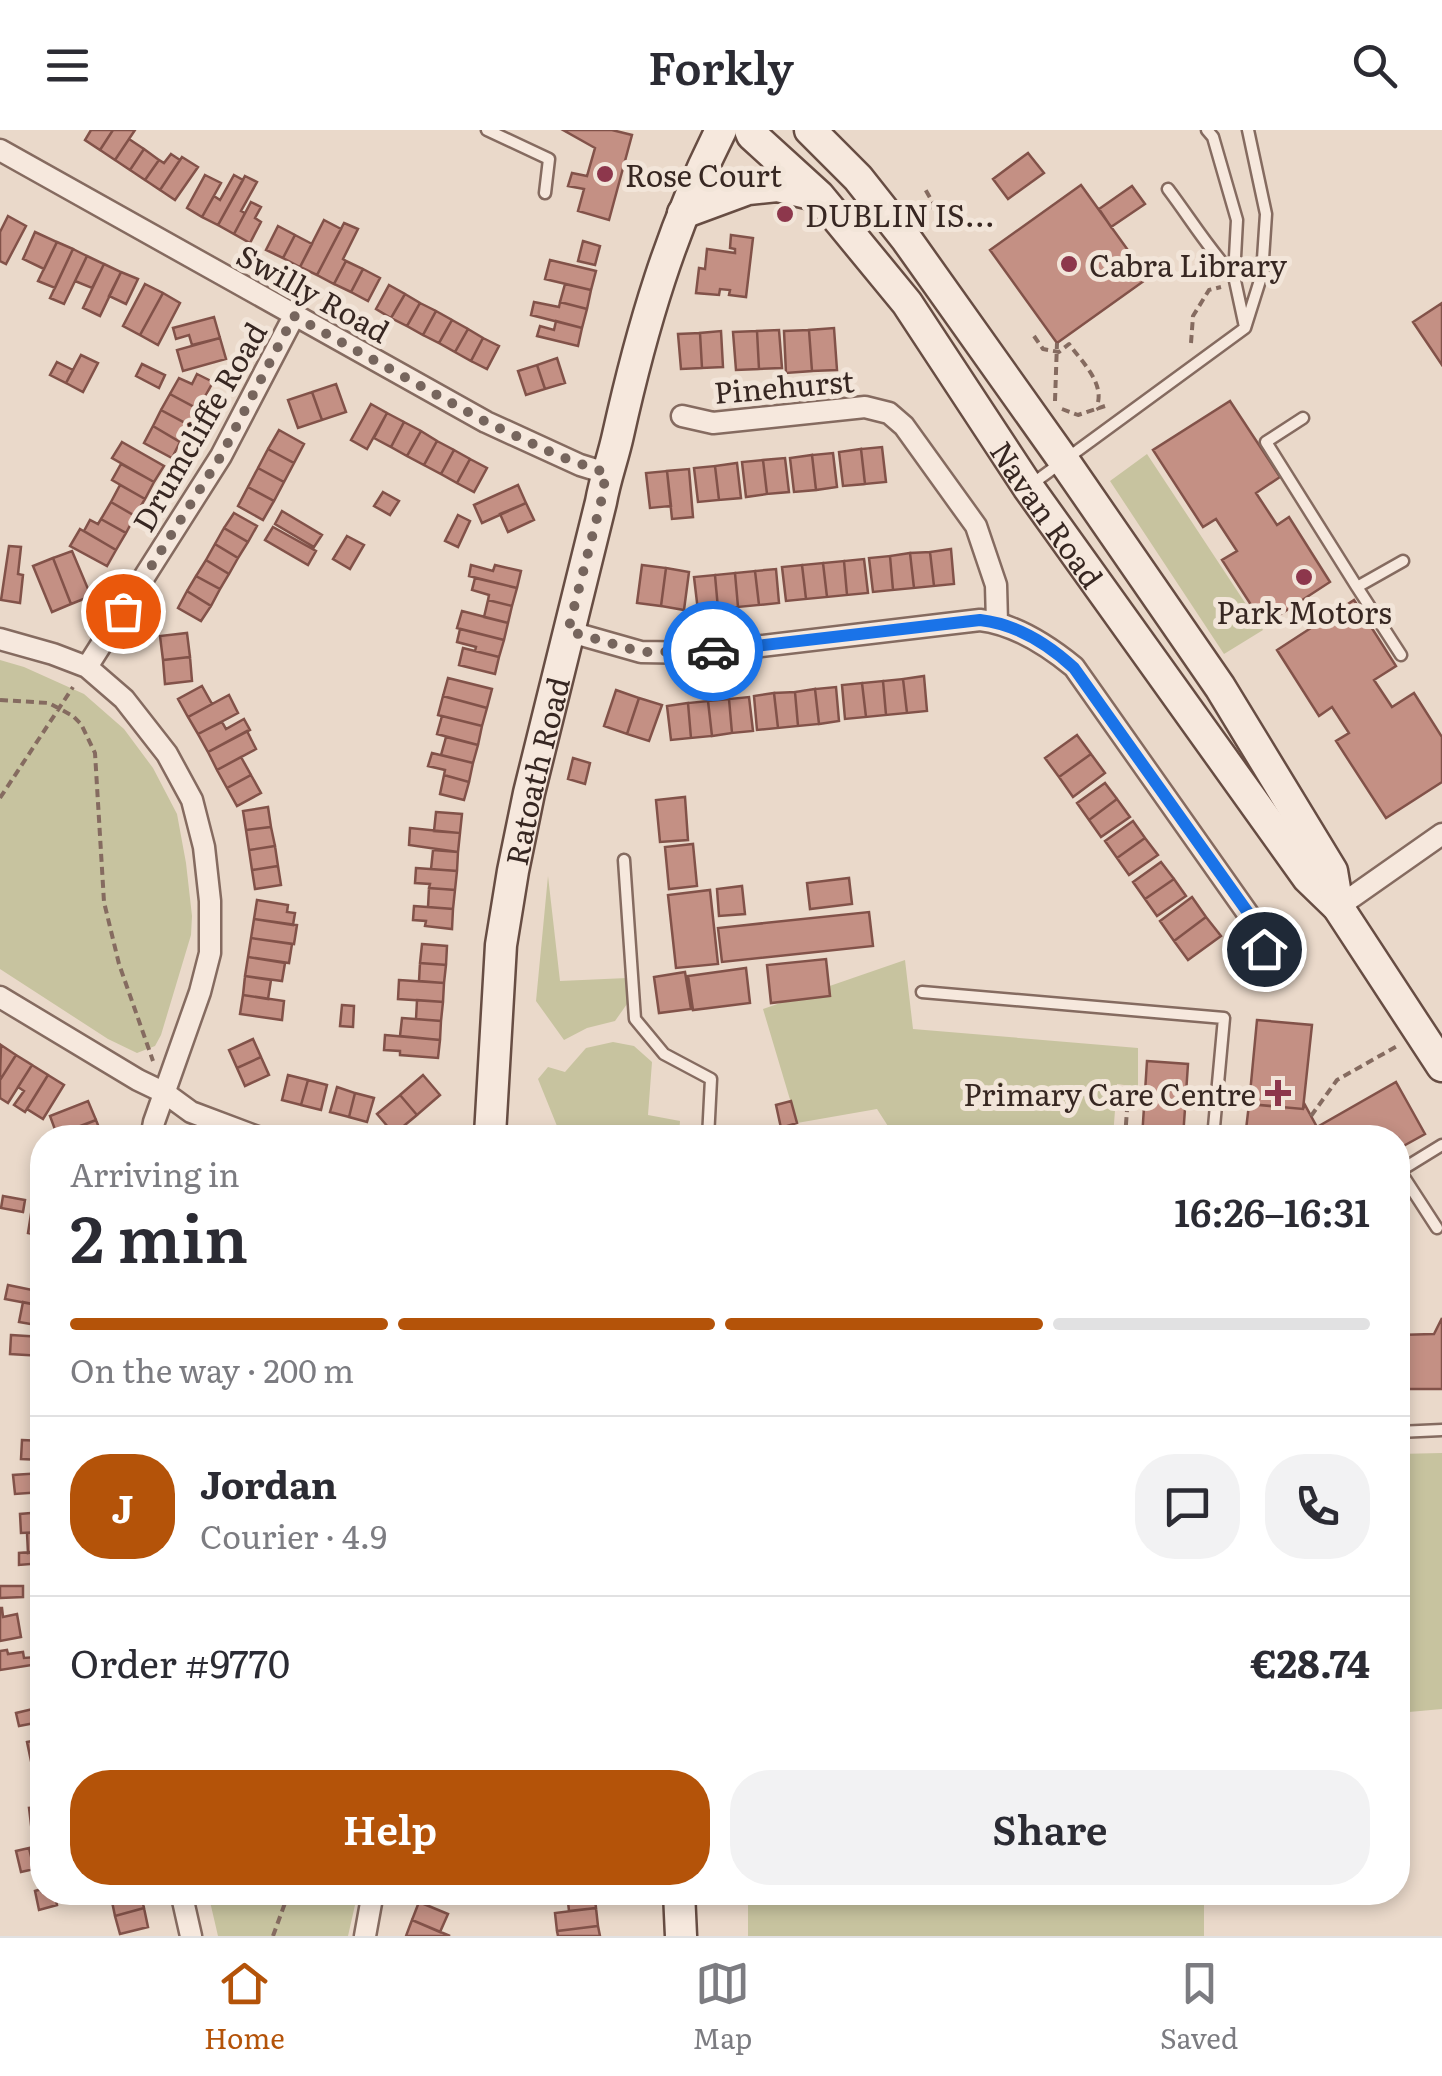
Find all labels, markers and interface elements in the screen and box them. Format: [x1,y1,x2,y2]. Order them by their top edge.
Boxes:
text: Forkly [648,32,794,99]
icon: menu [40,38,95,93]
icon: search [1347,38,1402,93]
place label: Rose Court [625,152,782,196]
marker: Rose Court [594,163,616,185]
place label: DUBLIN IS... [805,192,995,236]
marker: DUBLIN IS... [774,203,796,225]
street label: Swilly Road [230,232,398,352]
place label: Cabra Library [1089,242,1288,286]
marker: Cabra Library [1058,253,1080,275]
street label: Drumcliffe Road [120,313,276,539]
street label: Pinehurst [712,357,856,413]
street label: Navan Road [981,431,1115,596]
marker: Park Motors [1293,566,1315,588]
pin [81,569,166,654]
icon: bag [96,584,151,639]
place label: Park Motors [1216,589,1392,633]
courier [663,601,763,701]
icon: car [686,624,741,679]
street label: Ratoath Road [493,672,579,869]
pin [1222,907,1307,992]
icon: home [1237,922,1292,977]
place label: Primary Care Centre [963,1071,1256,1115]
marker: Primary Care Centre [1265,1080,1291,1106]
text: Arriving in [70,1149,240,1197]
text: 16:26–16:31 [1174,1182,1370,1239]
text: 2 min [70,1186,248,1283]
text: On the way · 200 m [70,1345,354,1393]
text: Jordan [200,1454,337,1511]
button: chat [1135,1454,1240,1559]
button: phone [1265,1454,1370,1559]
text: J [112,1478,133,1535]
text: Courier · 4.9 [200,1511,387,1559]
text: Order #9770 [70,1633,290,1690]
text: €28.74 [1250,1633,1370,1690]
button: Help [70,1770,710,1885]
button: Share [730,1770,1370,1885]
tab: Home [204,1956,285,2058]
tab: Map [693,1956,752,2058]
tab: Saved [1160,1956,1238,2058]

